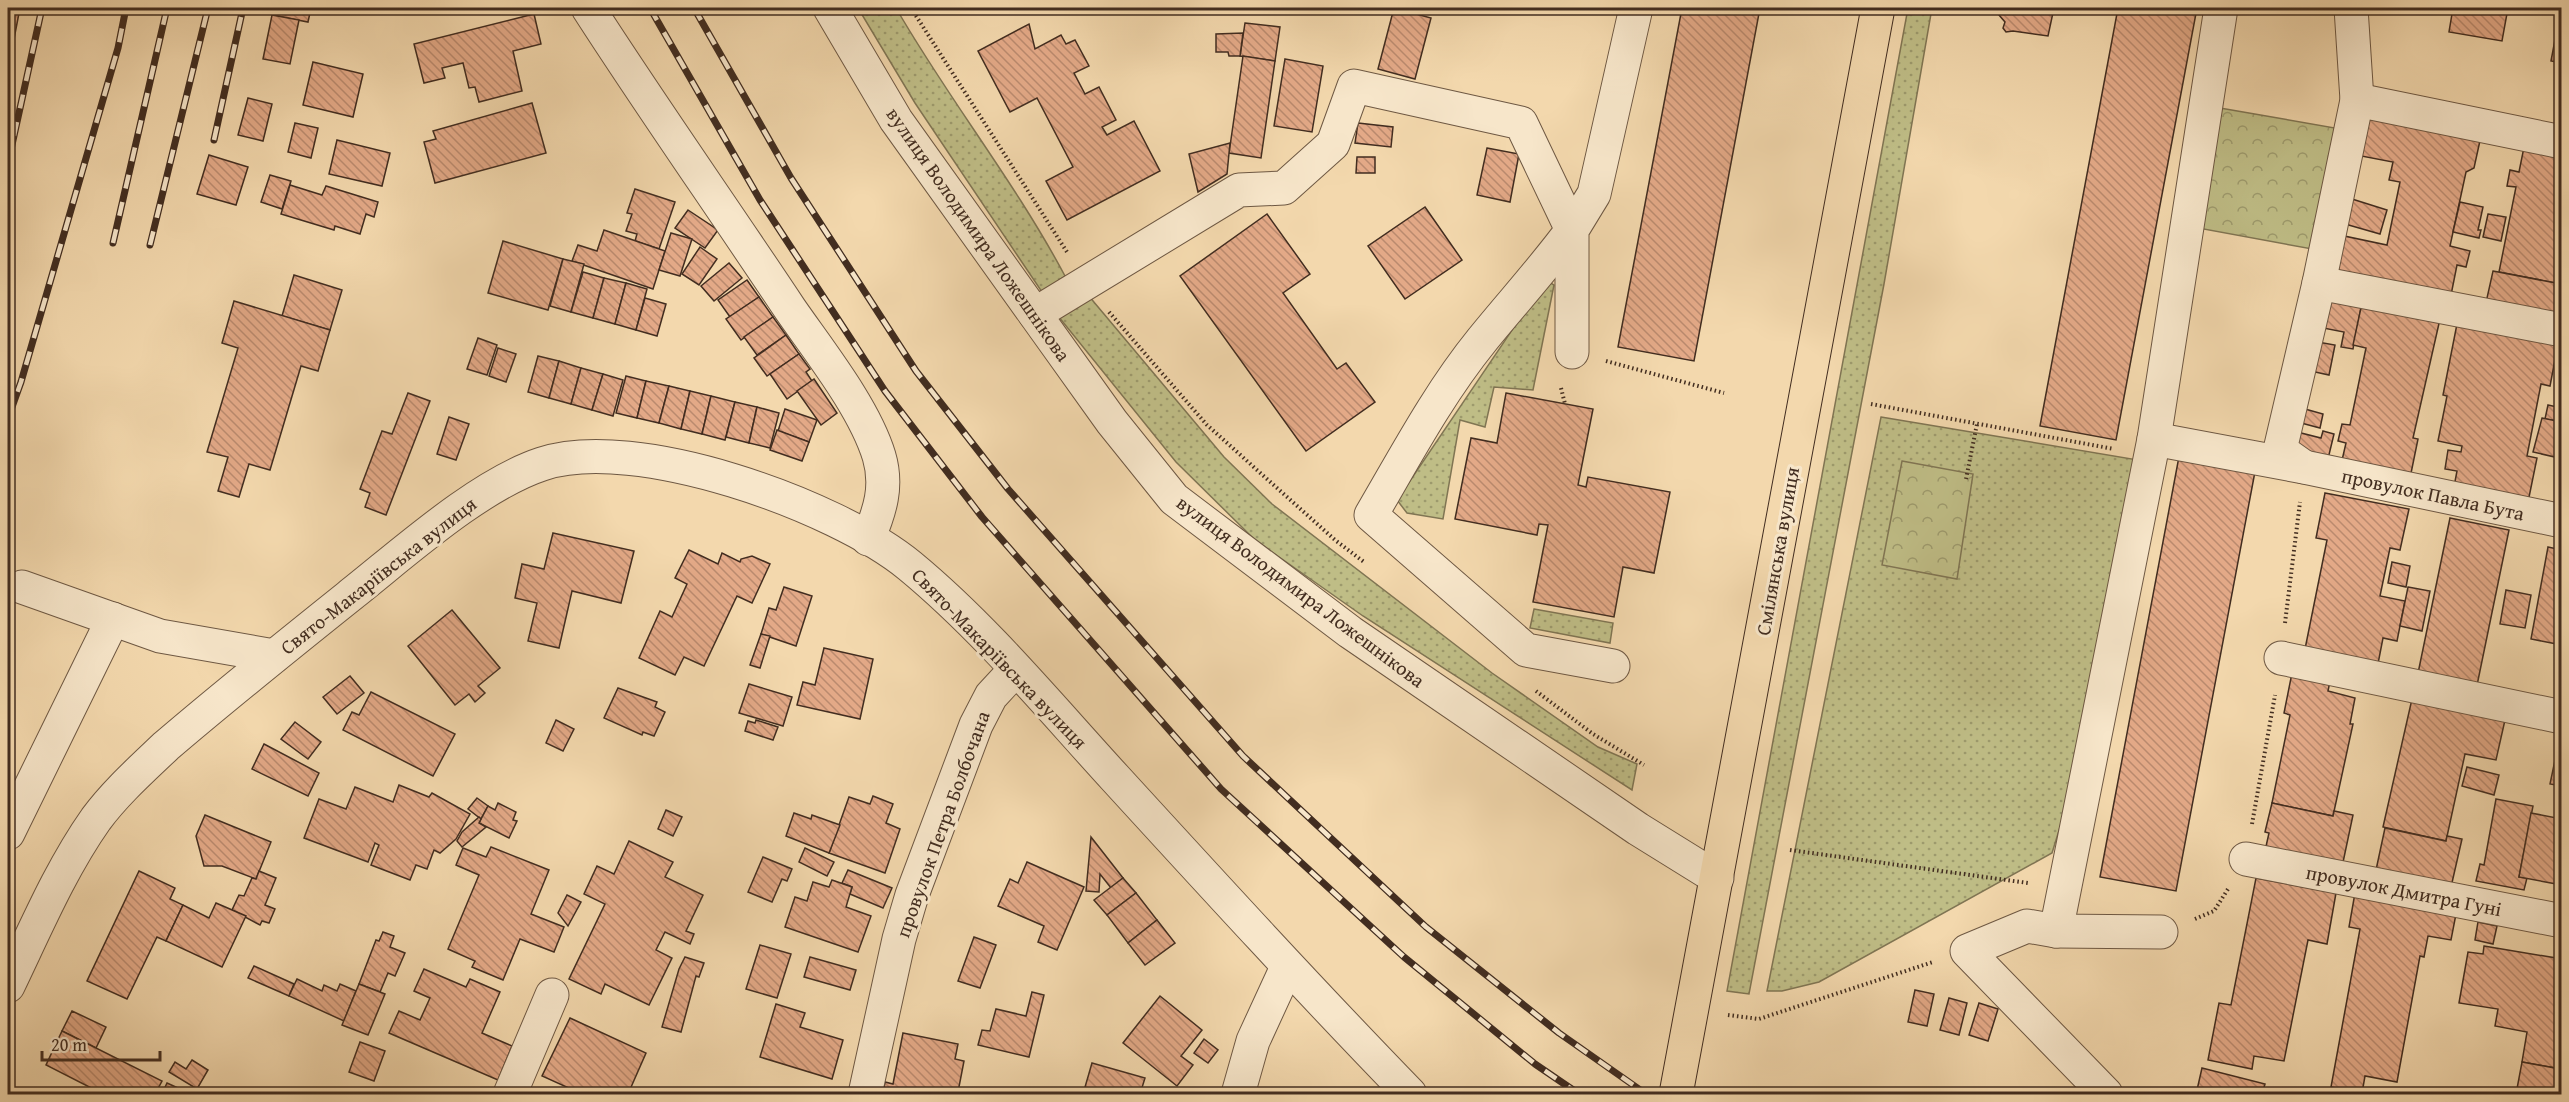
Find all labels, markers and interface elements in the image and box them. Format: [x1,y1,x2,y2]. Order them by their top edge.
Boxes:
street label: вулиця Володимира Ложешнікова [880,101,1078,367]
street label: провулок Павла Бута [2339,460,2527,528]
street label: Смілянська вулиця [1748,464,1806,638]
street label: вулиця Володимира Ложешнікова [1171,488,1432,694]
street label: Свято-Макаріївська вулиця [274,489,482,661]
street label: Свято-Макаріївська вулиця [906,561,1094,755]
street label: провулок Петра Болбочана [887,706,997,941]
street label: провулок Дмитра Гуні [2304,857,2505,923]
scale bar [42,1024,160,1062]
text: 20 m [51,1031,87,1058]

